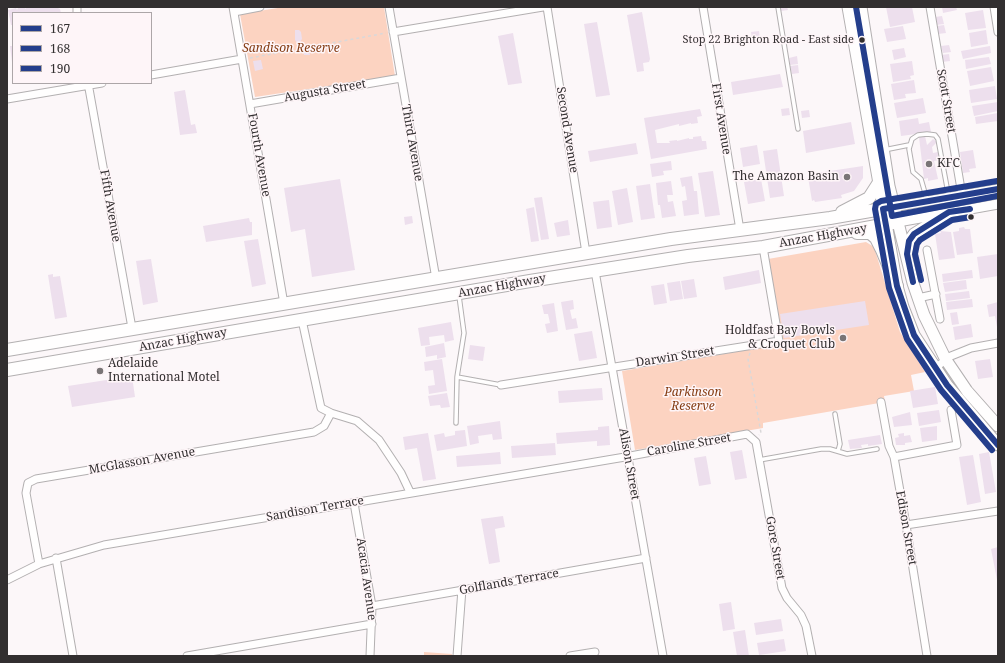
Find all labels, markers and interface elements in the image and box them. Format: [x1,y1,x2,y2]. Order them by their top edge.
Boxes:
legend [12,12,152,84]
text: 167 [50,20,70,37]
place label: Stop 22 Brighton Road - East side [683,33,854,47]
marker: Stop 22 Brighton Road - East side [857,35,867,45]
text: 168 [50,40,70,57]
park label: Sandison Reserve [242,42,340,56]
text: 190 [50,60,70,77]
street label: Scott Street [933,68,959,134]
street label: Augusta Street [283,77,367,105]
street label: First Avenue [708,82,734,156]
street label: Second Avenue [553,86,581,174]
street label: Third Avenue [398,103,426,183]
street label: Fourth Avenue [245,112,273,198]
place label: KFC [937,157,960,171]
marker: KFC [924,159,934,169]
street label: Fifth Avenue [97,169,123,243]
place label: The Amazon Basin [732,170,839,184]
marker: The Amazon Basin [842,172,852,182]
unlabelled marker [966,212,976,222]
street label: Anzac Highway [778,221,868,251]
street label: Anzac Highway [457,271,547,301]
place label: Holdfast Bay Bowls & Croquet Club [725,324,835,352]
street label: Anzac Highway [138,325,228,355]
marker: Holdfast Bay Bowls & Croquet Club [838,333,848,343]
street label: Darwin Street [635,344,715,370]
place label: Adelaide International Motel [108,357,220,385]
marker: Adelaide International Motel [95,366,105,376]
park label: Parkinson Reserve [664,386,722,414]
street label: Alison Street [616,427,642,501]
street label: Caroline Street [646,431,732,459]
street label: McGlasson Avenue [88,445,196,477]
street label: Edison Street [892,490,920,566]
street label: Sandison Terrace [265,493,365,525]
street label: Gore Street [762,515,788,581]
street label: Acacia Avenue [353,537,379,621]
street label: Golflands Terrace [458,566,560,598]

